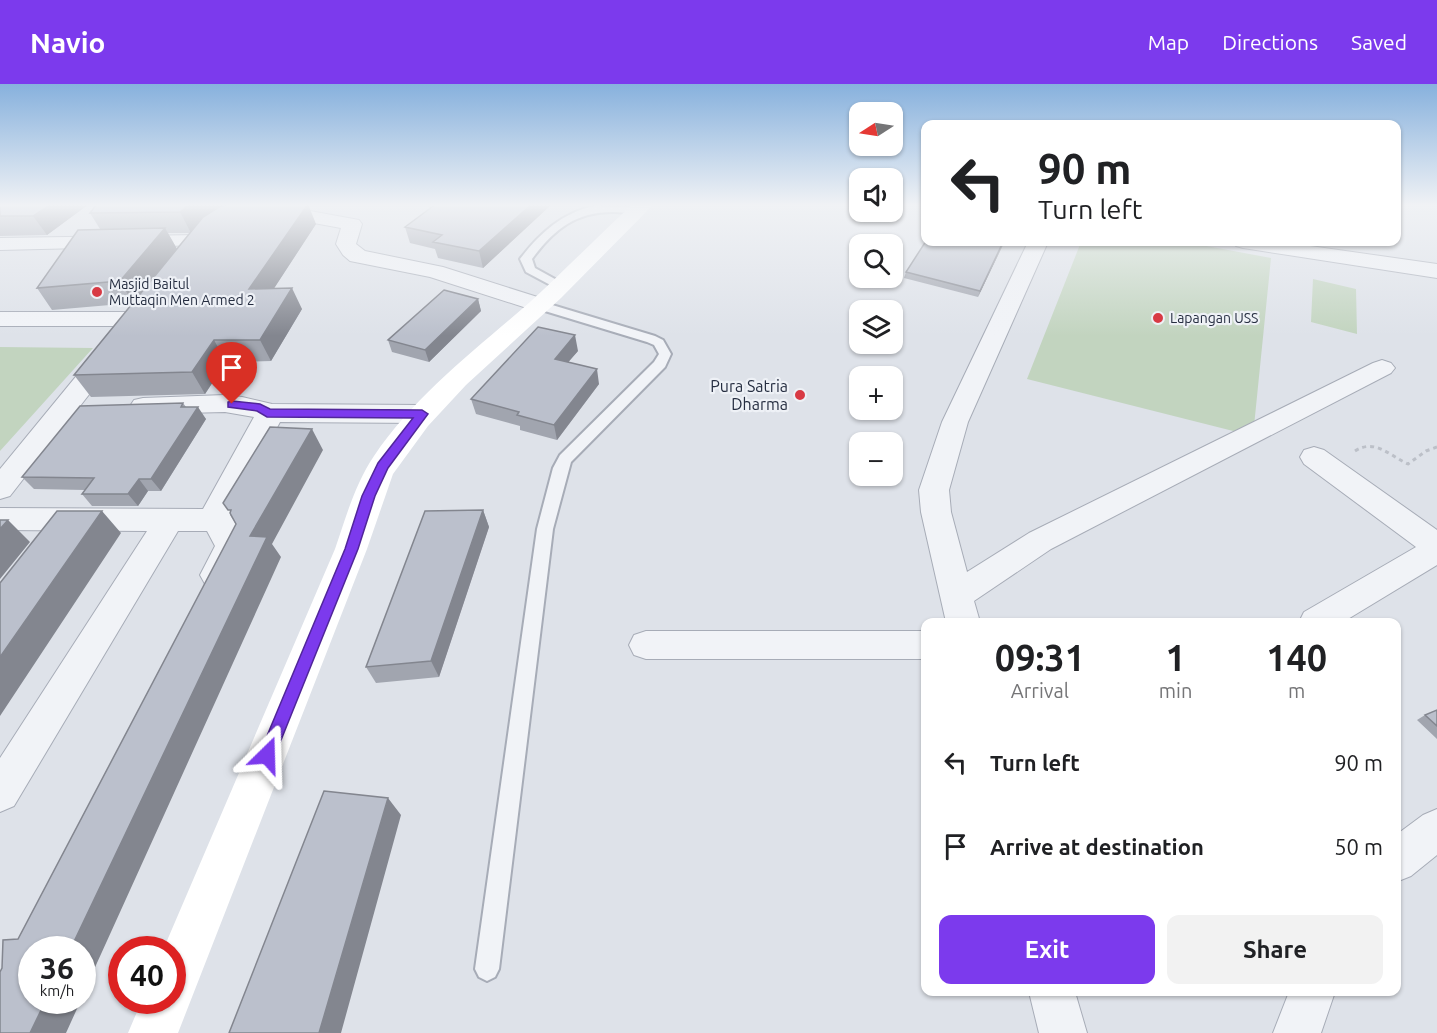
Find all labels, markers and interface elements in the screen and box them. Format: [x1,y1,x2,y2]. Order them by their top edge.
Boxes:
text: Navio [30,27,105,58]
text: Map [1148,30,1189,54]
text: Directions [1222,30,1318,54]
text: Saved [1351,30,1407,54]
north arrow [849,102,903,156]
map controls [849,102,903,486]
icon: left [939,144,1017,222]
text: 90 m [1038,145,1132,192]
button: sound [849,168,903,222]
text: Turn left [1038,194,1142,224]
button: search [849,234,903,288]
place label: Masjid Baitul Muttaqin Men Armed 2 [109,276,255,308]
marker: Masjid Baitul Muttaqin Men Armed 2 [90,285,104,299]
button: layers [849,300,903,354]
place label: Lapangan USS [1170,310,1258,326]
marker: Lapangan USS [1151,311,1165,325]
pin [206,342,257,404]
icon: arrive [215,351,248,384]
button: + [849,366,903,420]
place label: Pura Satria Dharma [710,377,788,413]
marker: Pura Satria Dharma [793,388,807,402]
button: − [849,432,903,486]
text: 09:31 [995,637,1085,678]
text: 1 [1165,637,1186,678]
text: 140 [1266,637,1327,678]
text: Arrival [1011,679,1069,702]
text: min [1159,679,1192,702]
text: m [1288,679,1305,702]
position arrow [235,723,299,787]
icon: left [939,746,972,779]
text: Turn left [990,750,1080,775]
text: 90 m [1334,750,1383,775]
icon: arrive [939,830,972,863]
text: Arrive at destination [990,834,1204,859]
text: 50 m [1334,834,1383,859]
button: Exit [939,915,1155,984]
button: Share [1167,915,1383,984]
speed limit sign: 40 [108,936,186,1014]
text: 36 [40,951,74,985]
text: km/h [40,982,74,999]

